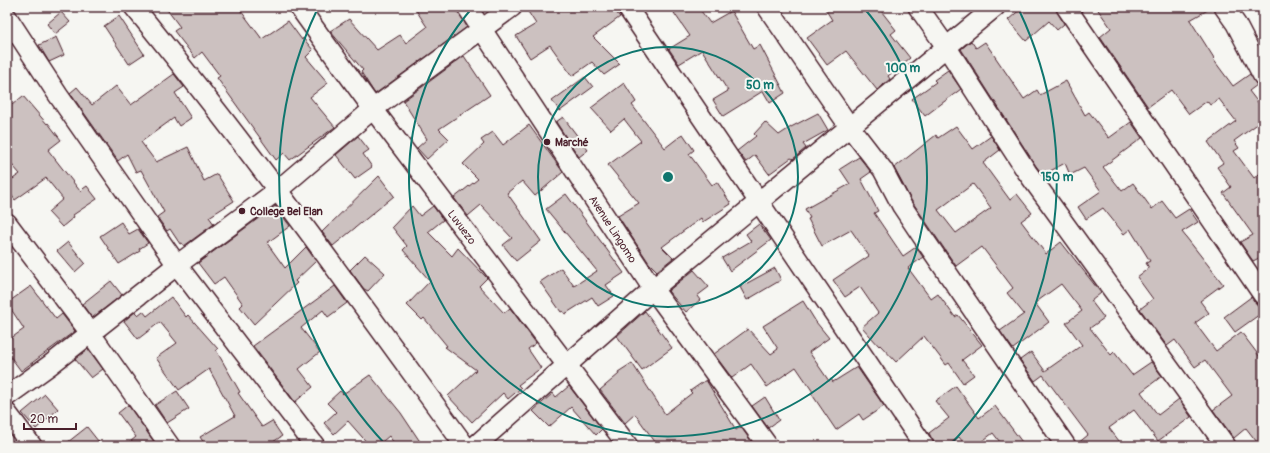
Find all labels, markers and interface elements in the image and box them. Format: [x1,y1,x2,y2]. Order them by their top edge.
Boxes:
text: 100 m [886,61,921,76]
text: 50 m [746,78,774,93]
place label: Marché [555,136,589,149]
marker: Marché [542,137,552,147]
centre of rings [661,170,675,184]
text: 150 m [1041,170,1074,185]
street label: Avenue Lingomo [586,193,639,265]
place label: College Bel Elan [250,205,323,218]
marker: College Bel Elan [237,206,247,216]
street label: Luvuezo [445,208,479,247]
scale bar [24,405,76,431]
text: 20 m [30,412,59,427]

